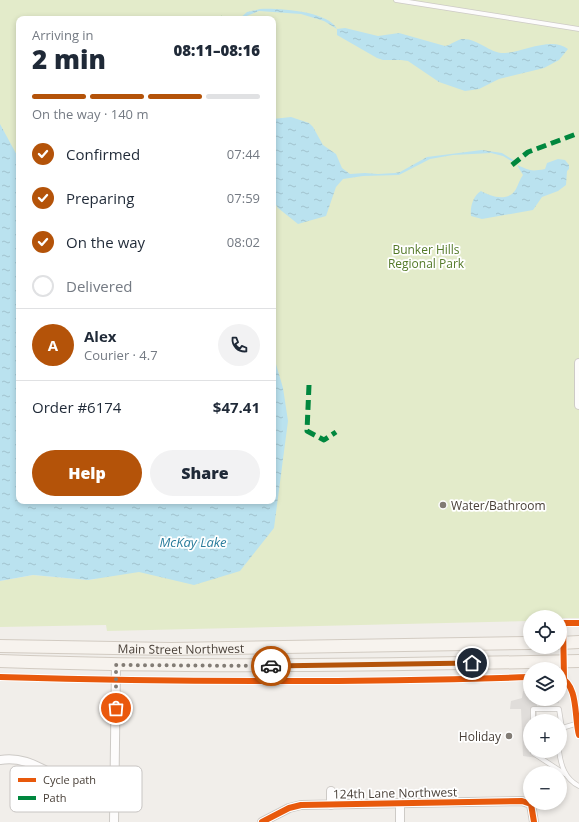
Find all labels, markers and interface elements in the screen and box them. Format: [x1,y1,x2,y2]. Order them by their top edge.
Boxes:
text: Arriving in [32,26,94,44]
text: 08:11–08:16 [174,40,260,60]
text: 2 min [32,41,106,77]
text: On the way · 140 m [32,105,148,123]
icon: check [32,143,54,165]
text: Confirmed [66,144,140,164]
text: 07:44 [227,145,260,163]
icon: check [32,187,54,209]
text: Preparing [66,188,134,208]
text: 07:59 [227,189,260,207]
icon: check [32,231,54,253]
text: On the way [66,232,145,252]
text: 08:02 [227,233,260,251]
park label: Bunker Hills Regional Park [388,241,465,272]
text: Delivered [66,276,133,296]
button: phone [218,324,260,366]
text: Alex [84,326,116,346]
text: A [48,335,58,355]
text: Courier · 4.7 [84,346,158,364]
text: Order #6174 [32,397,121,417]
text: $47.41 [213,397,260,417]
button: Help [32,450,142,496]
button: Share [150,450,260,496]
place label: Water/Bathroom [451,497,546,514]
marker: Water/Bathroom [438,500,448,510]
water label: McKay Lake [159,533,227,551]
map controls [523,610,567,810]
button: locate [523,610,567,654]
street label: Main Street Northwest [118,639,244,658]
courier [251,646,291,686]
pin [455,646,489,680]
icon: home [461,652,483,674]
icon: car [260,655,282,677]
button: layers [523,662,567,706]
pin [99,691,133,725]
icon: bag [105,697,127,719]
button: + [523,714,567,758]
place label: Holiday [459,728,502,745]
marker: Holiday [504,731,514,741]
legend [10,766,142,812]
button: − [523,766,567,810]
text: Cycle path [43,772,96,787]
street label: 124th Lane Northwest [333,783,457,803]
text: Path [43,790,66,805]

